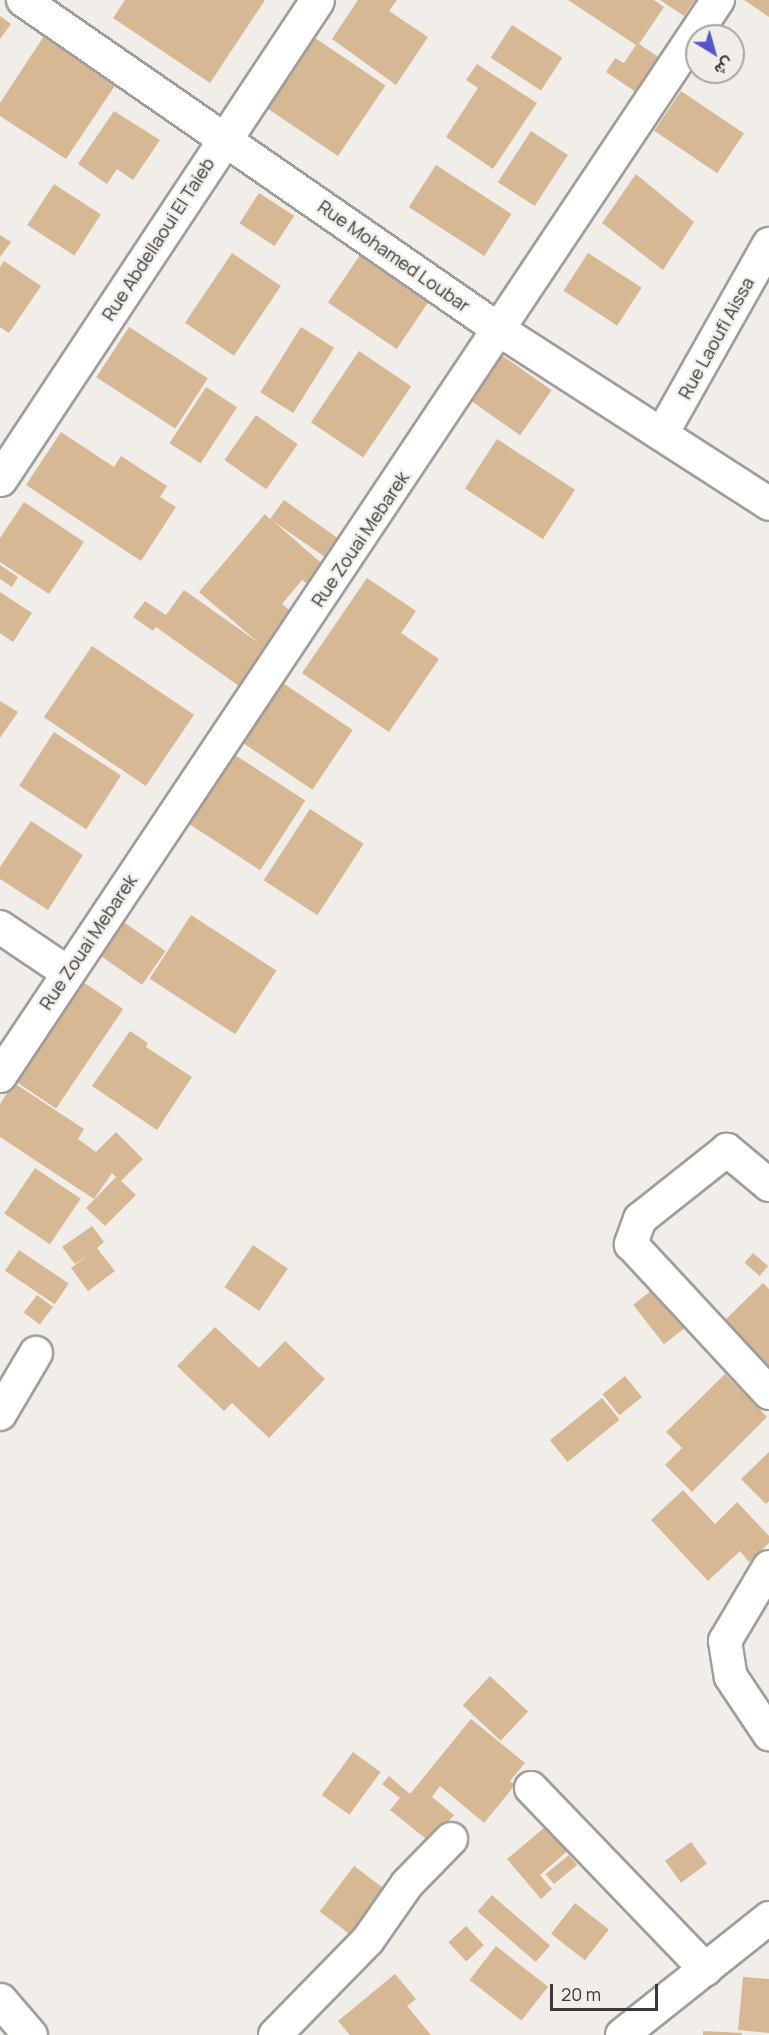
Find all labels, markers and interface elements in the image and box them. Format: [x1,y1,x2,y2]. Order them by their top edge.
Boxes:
north arrow [685,24,745,84]
text: ش [710,52,739,81]
street label: Rue Abdellaoui El Taieb [97,153,219,325]
street label: Rue Mohamed Loubar [314,195,474,317]
street label: Rue Laoufi Aissa [674,273,758,403]
street label: Rue Zouai Mebarek [307,467,413,611]
street label: Rue Zouai Mebarek [35,870,141,1014]
scale bar [553,1972,661,2010]
text: 20 m [561,1982,601,2006]

